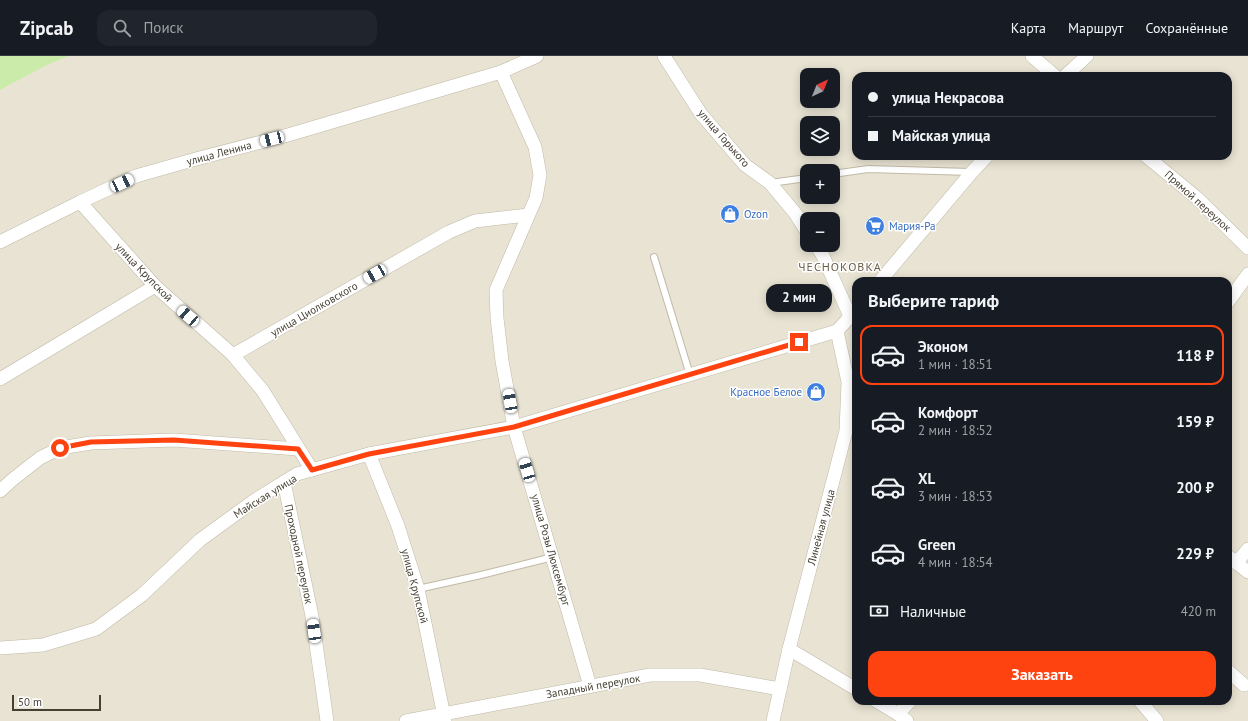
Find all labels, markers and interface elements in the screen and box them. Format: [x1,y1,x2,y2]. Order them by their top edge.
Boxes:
search box [97,10,377,46]
text: Zipcab [20,16,73,40]
icon: search [111,17,133,39]
text: Поиск [143,18,184,37]
text: Карта [1011,19,1046,37]
text: Маршрут [1068,19,1123,37]
text: Сохранённые [1145,19,1228,37]
north arrow [800,68,840,108]
map controls [800,68,840,252]
text: улица Некрасова [892,88,1004,107]
street label: улица Горького [695,106,753,170]
button: layers [800,116,840,156]
text: Майская улица [892,126,990,145]
car [259,130,285,148]
street label: улица Ленина [185,138,253,168]
button: + [800,164,840,204]
street label: Прямой переулок [1162,167,1235,235]
car [109,172,135,194]
shop icon: Ozon [719,203,741,225]
place label: Ozon [744,207,768,221]
button: − [800,212,840,252]
supermarket icon: Мария-Ра [864,215,886,237]
place label: Мария-Ра [889,219,936,233]
street label: улица Крупской [112,240,176,304]
district label: ЧЕСНОКОВКА [798,259,882,274]
car [362,263,388,285]
street label: улица Циолковского [268,278,360,340]
callout: 2 мин [766,284,832,312]
text: 2 мин [782,289,816,306]
text: Выберите тариф [868,289,999,312]
car [175,304,201,328]
route end [790,333,808,351]
icon: car [870,337,906,373]
text: Эконом [918,337,968,356]
text: 118 ₽ [1176,346,1214,365]
text: 1 мин · 18:51 [918,356,993,373]
shop icon: Красное Белое [805,381,827,403]
place label: Красное Белое [730,385,802,399]
car [502,388,518,414]
icon: car [870,403,906,439]
text: Комфорт [918,403,978,422]
text: 159 ₽ [1176,412,1214,431]
text: 2 мин · 18:52 [918,422,993,439]
route start [51,439,69,457]
car [518,457,536,483]
icon: car [870,469,906,505]
text: XL [918,469,935,488]
street label: Майская улица [231,471,299,521]
text: 200 ₽ [1176,478,1214,497]
street label: Линейная улица [804,488,838,567]
text: 3 мин · 18:53 [918,488,993,505]
street label: улица Розы Люксембург [528,492,574,608]
street label: Проходной переулок [282,503,317,606]
icon: car [870,535,906,571]
text: Green [918,535,956,554]
text: 229 ₽ [1176,544,1214,563]
street label: улица Крупской [398,547,432,625]
text: 4 мин · 18:54 [918,554,993,571]
icon: cash [868,600,890,622]
text: Наличные [900,602,966,621]
text: 420 m [1181,603,1216,620]
car [306,618,322,644]
button: Заказать [868,651,1216,697]
street label: Западный переулок [545,671,642,701]
scale bar [12,693,101,712]
text: 50 m [18,695,42,709]

